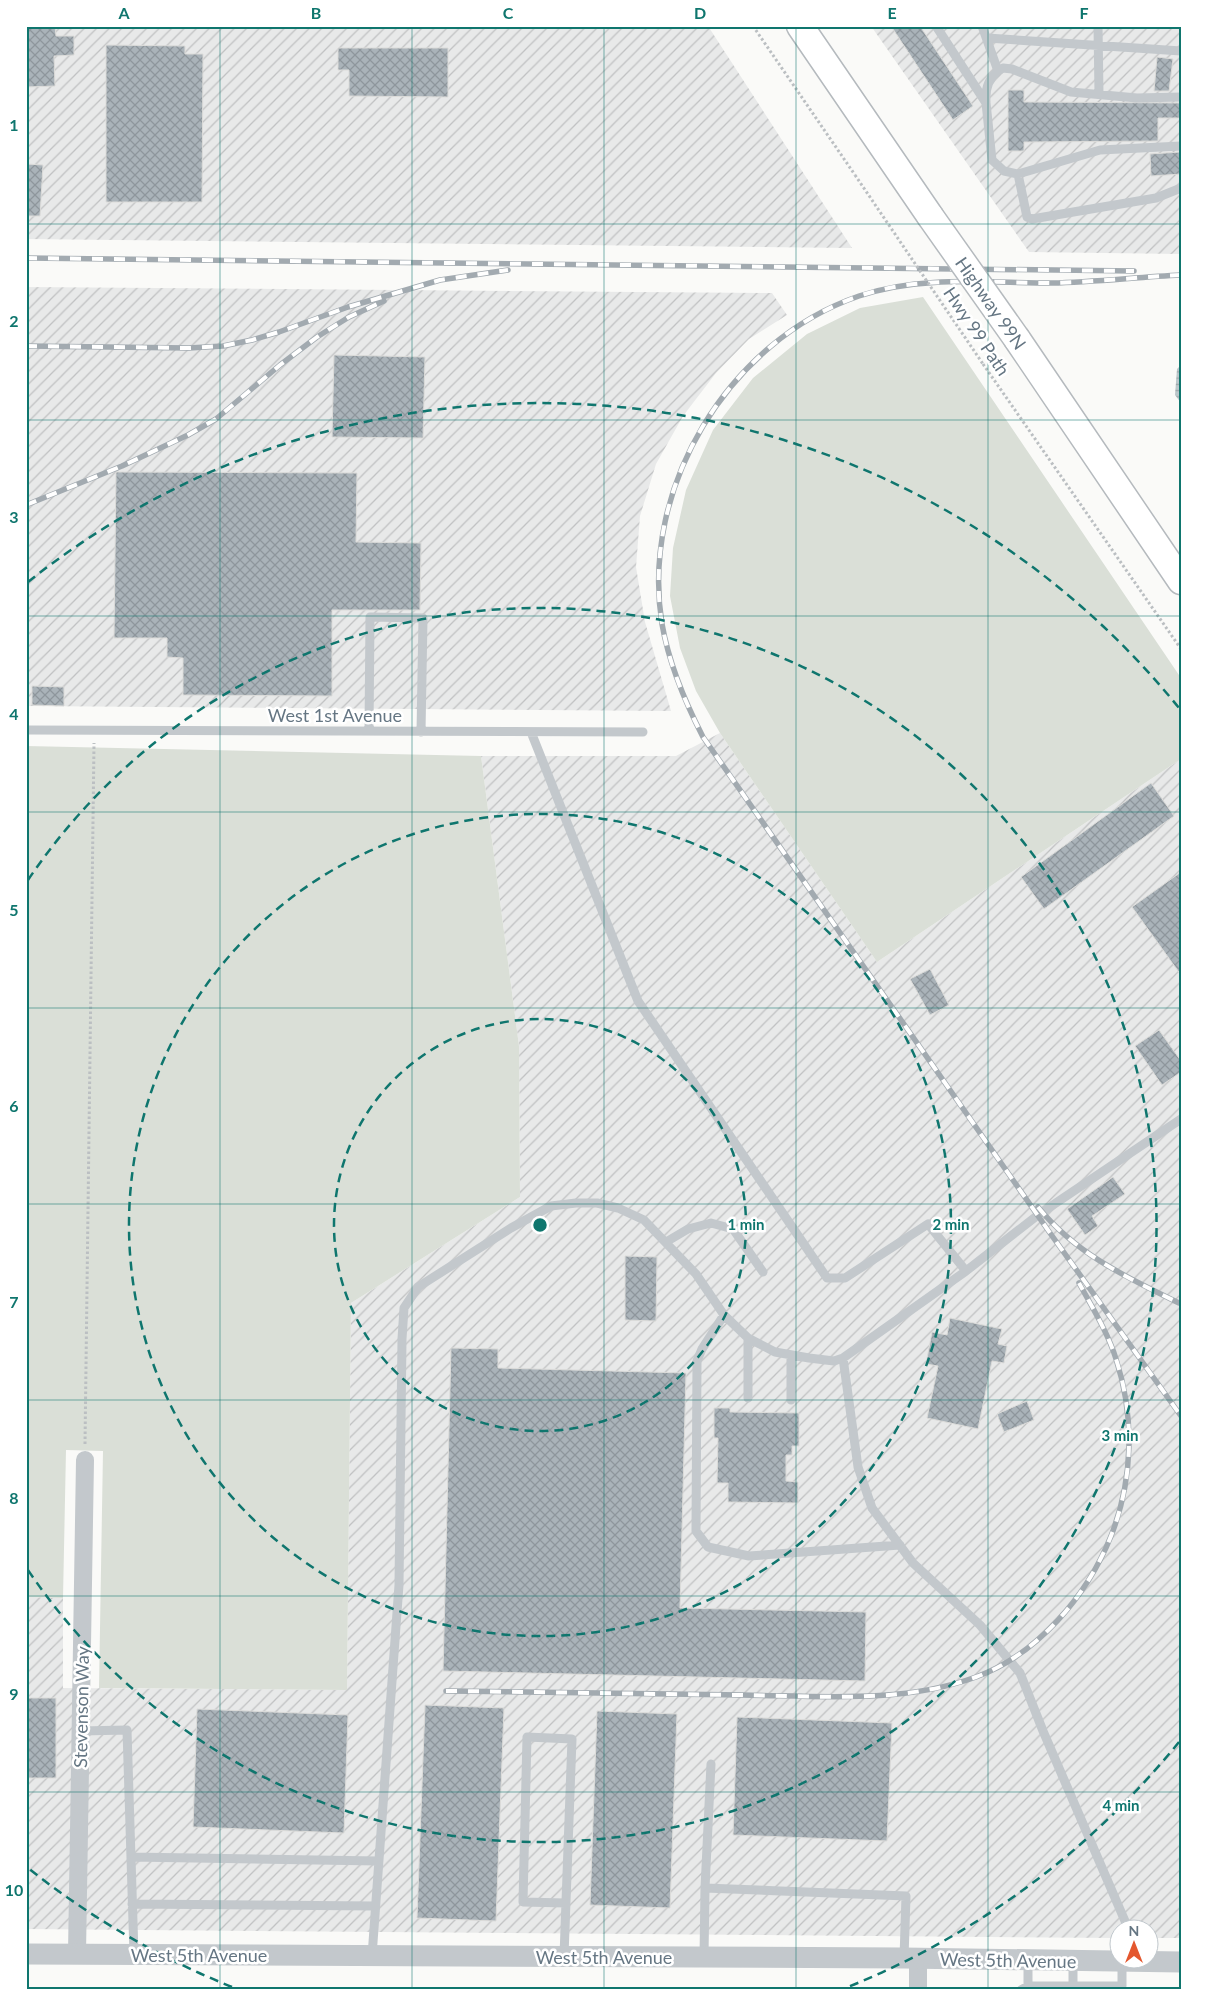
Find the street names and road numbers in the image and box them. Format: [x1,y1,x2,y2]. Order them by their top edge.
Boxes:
street label: Highway 99N [951,252,1031,354]
street label: Hwy 99 Path [939,282,1015,380]
street label: West 1st Avenue [268,704,402,726]
street label: Stevenson Way [69,1645,93,1768]
street label: West 5th Avenue [131,1944,267,1966]
street label: West 5th Avenue [536,1946,672,1968]
street label: West 5th Avenue [940,1948,1076,1972]

